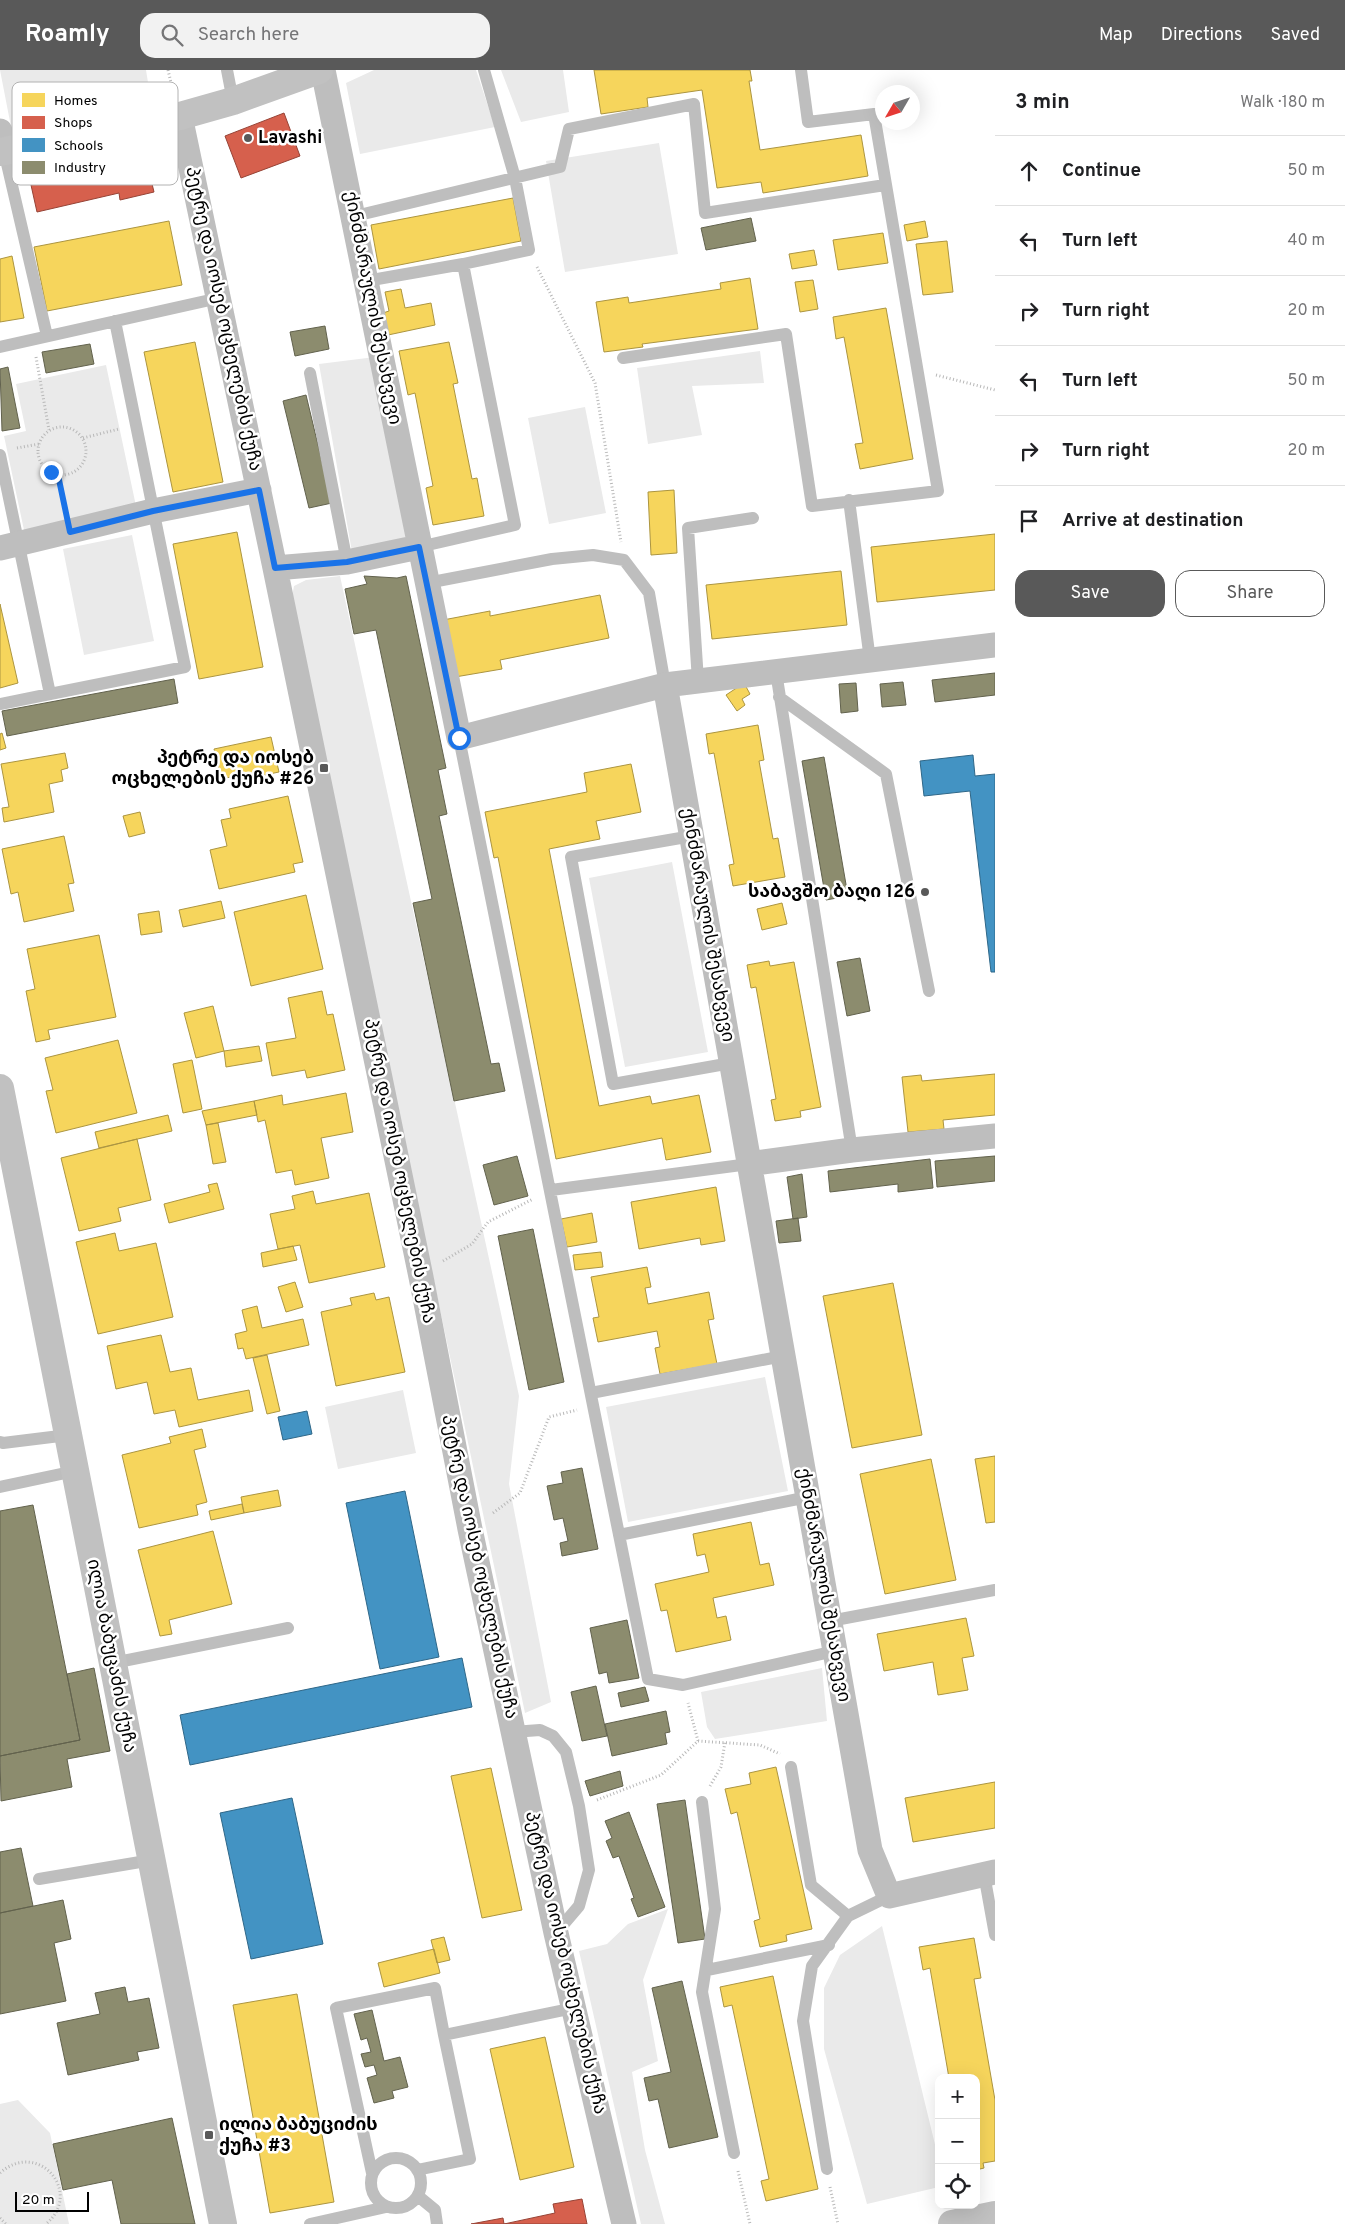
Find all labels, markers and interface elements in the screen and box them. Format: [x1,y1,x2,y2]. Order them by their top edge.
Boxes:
search box [140,13,490,58]
text: Roamly [25,20,110,50]
icon: search [158,21,186,49]
text: Search here [198,23,299,47]
text: Map [1099,24,1133,47]
text: Directions [1161,24,1243,47]
text: Saved [1271,24,1320,47]
legend [12,82,178,185]
north arrow [875,85,920,130]
text: 3 min [1015,89,1070,116]
text: Homes [54,93,98,110]
text: Walk · 180 m [1240,93,1325,113]
text: Shops [54,115,93,132]
place label: Lavashi [258,127,322,150]
marker: Lavashi [242,132,254,144]
text: Schools [54,138,103,155]
icon: ahead [1015,157,1043,185]
text: Continue [1062,159,1141,183]
text: Industry [54,160,106,177]
text: 50 m [1288,161,1325,181]
street label: პეტრე და იოსებ ოცხელების ქუჩა [179,165,267,473]
street label: ქინძმარაულის შესახვევი [338,189,406,427]
icon: left [1015,227,1043,255]
text: Turn left [1062,229,1138,253]
text: 40 m [1287,231,1325,251]
icon: right [1015,297,1043,325]
text: Turn right [1062,299,1150,323]
text: 20 m [1288,301,1325,321]
icon: left [1015,367,1043,395]
text: Turn left [1062,369,1138,393]
text: 50 m [1288,371,1325,391]
icon: right [1015,437,1043,465]
text: Turn right [1062,439,1150,463]
text: 20 m [1288,441,1325,461]
route end [40,461,63,484]
icon: arrive [1015,507,1043,535]
text: Arrive at destination [1062,509,1243,533]
button: Save [1015,570,1165,617]
button: Share [1175,570,1325,617]
route start [448,727,471,750]
place label: პეტრე და იოსებ ოცხელების ქუჩა #26 [112,747,314,791]
marker: პეტრე და იოსებ ოცხელების ქუჩა #26 [318,762,330,774]
street label: ქინძმარაულის შესახვევი [675,806,739,1044]
place label: საბავშო ბაღი 126 [748,881,915,904]
marker: საბავშო ბაღი 126 [919,886,931,898]
street label: პეტრე და იოსებ ოცხელების ქუჩა [358,1016,440,1326]
street label: პეტრე და იოსებ ოცხელების ქუჩა [435,1413,523,1721]
street label: ქინძმარაულის შესახვევი [791,1466,855,1704]
street label: ილია ბაბუცაძის ქუჩა [81,1557,141,1755]
street label: პეტრე და იოსებ ოცხელების ქუჩა [519,1809,611,2117]
map controls [935,2074,980,2209]
button: + [935,2074,980,2119]
place label: ილია ბაბუციძის ქუჩა #3 [219,2114,378,2158]
button: − [935,2119,980,2164]
marker: ილია ბაბუციძის ქუჩა #3 [203,2129,215,2141]
button: locate [935,2164,980,2209]
scale bar [15,2189,89,2212]
text: 20 m [22,2192,55,2209]

